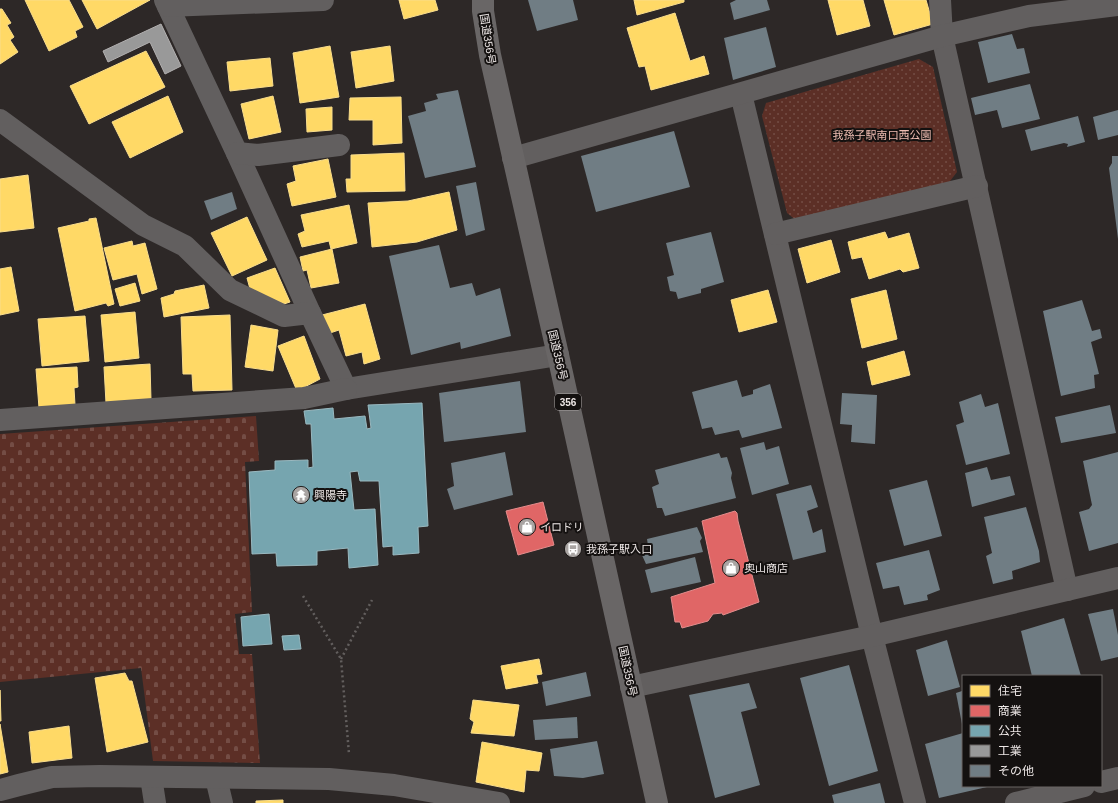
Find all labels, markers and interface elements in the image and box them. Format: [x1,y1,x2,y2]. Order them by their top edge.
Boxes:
street label: 国道356号 [478,13,498,65]
park label: 我孫子駅南口西公園 [833,129,932,141]
street label: 国道356号 [546,329,570,381]
road number: 356 [555,394,581,410]
temple icon: 興陽寺 [291,485,311,505]
place label: 興陽寺 [314,489,347,501]
shop icon: イロドリ [517,517,537,537]
place label: イロドリ [540,521,584,533]
bus stop icon: 我孫子駅入口 [563,539,583,559]
place label: 我孫子駅入口 [586,543,652,555]
shop icon: 奥山商店 [721,558,741,578]
place label: 奥山商店 [744,562,788,574]
street label: 国道356号 [617,645,639,697]
legend [962,675,1102,787]
text: 住宅 [998,684,1022,698]
text: 商業 [998,704,1022,718]
text: 公共 [998,724,1022,738]
text: 工業 [998,744,1022,758]
text: その他 [998,764,1034,778]

